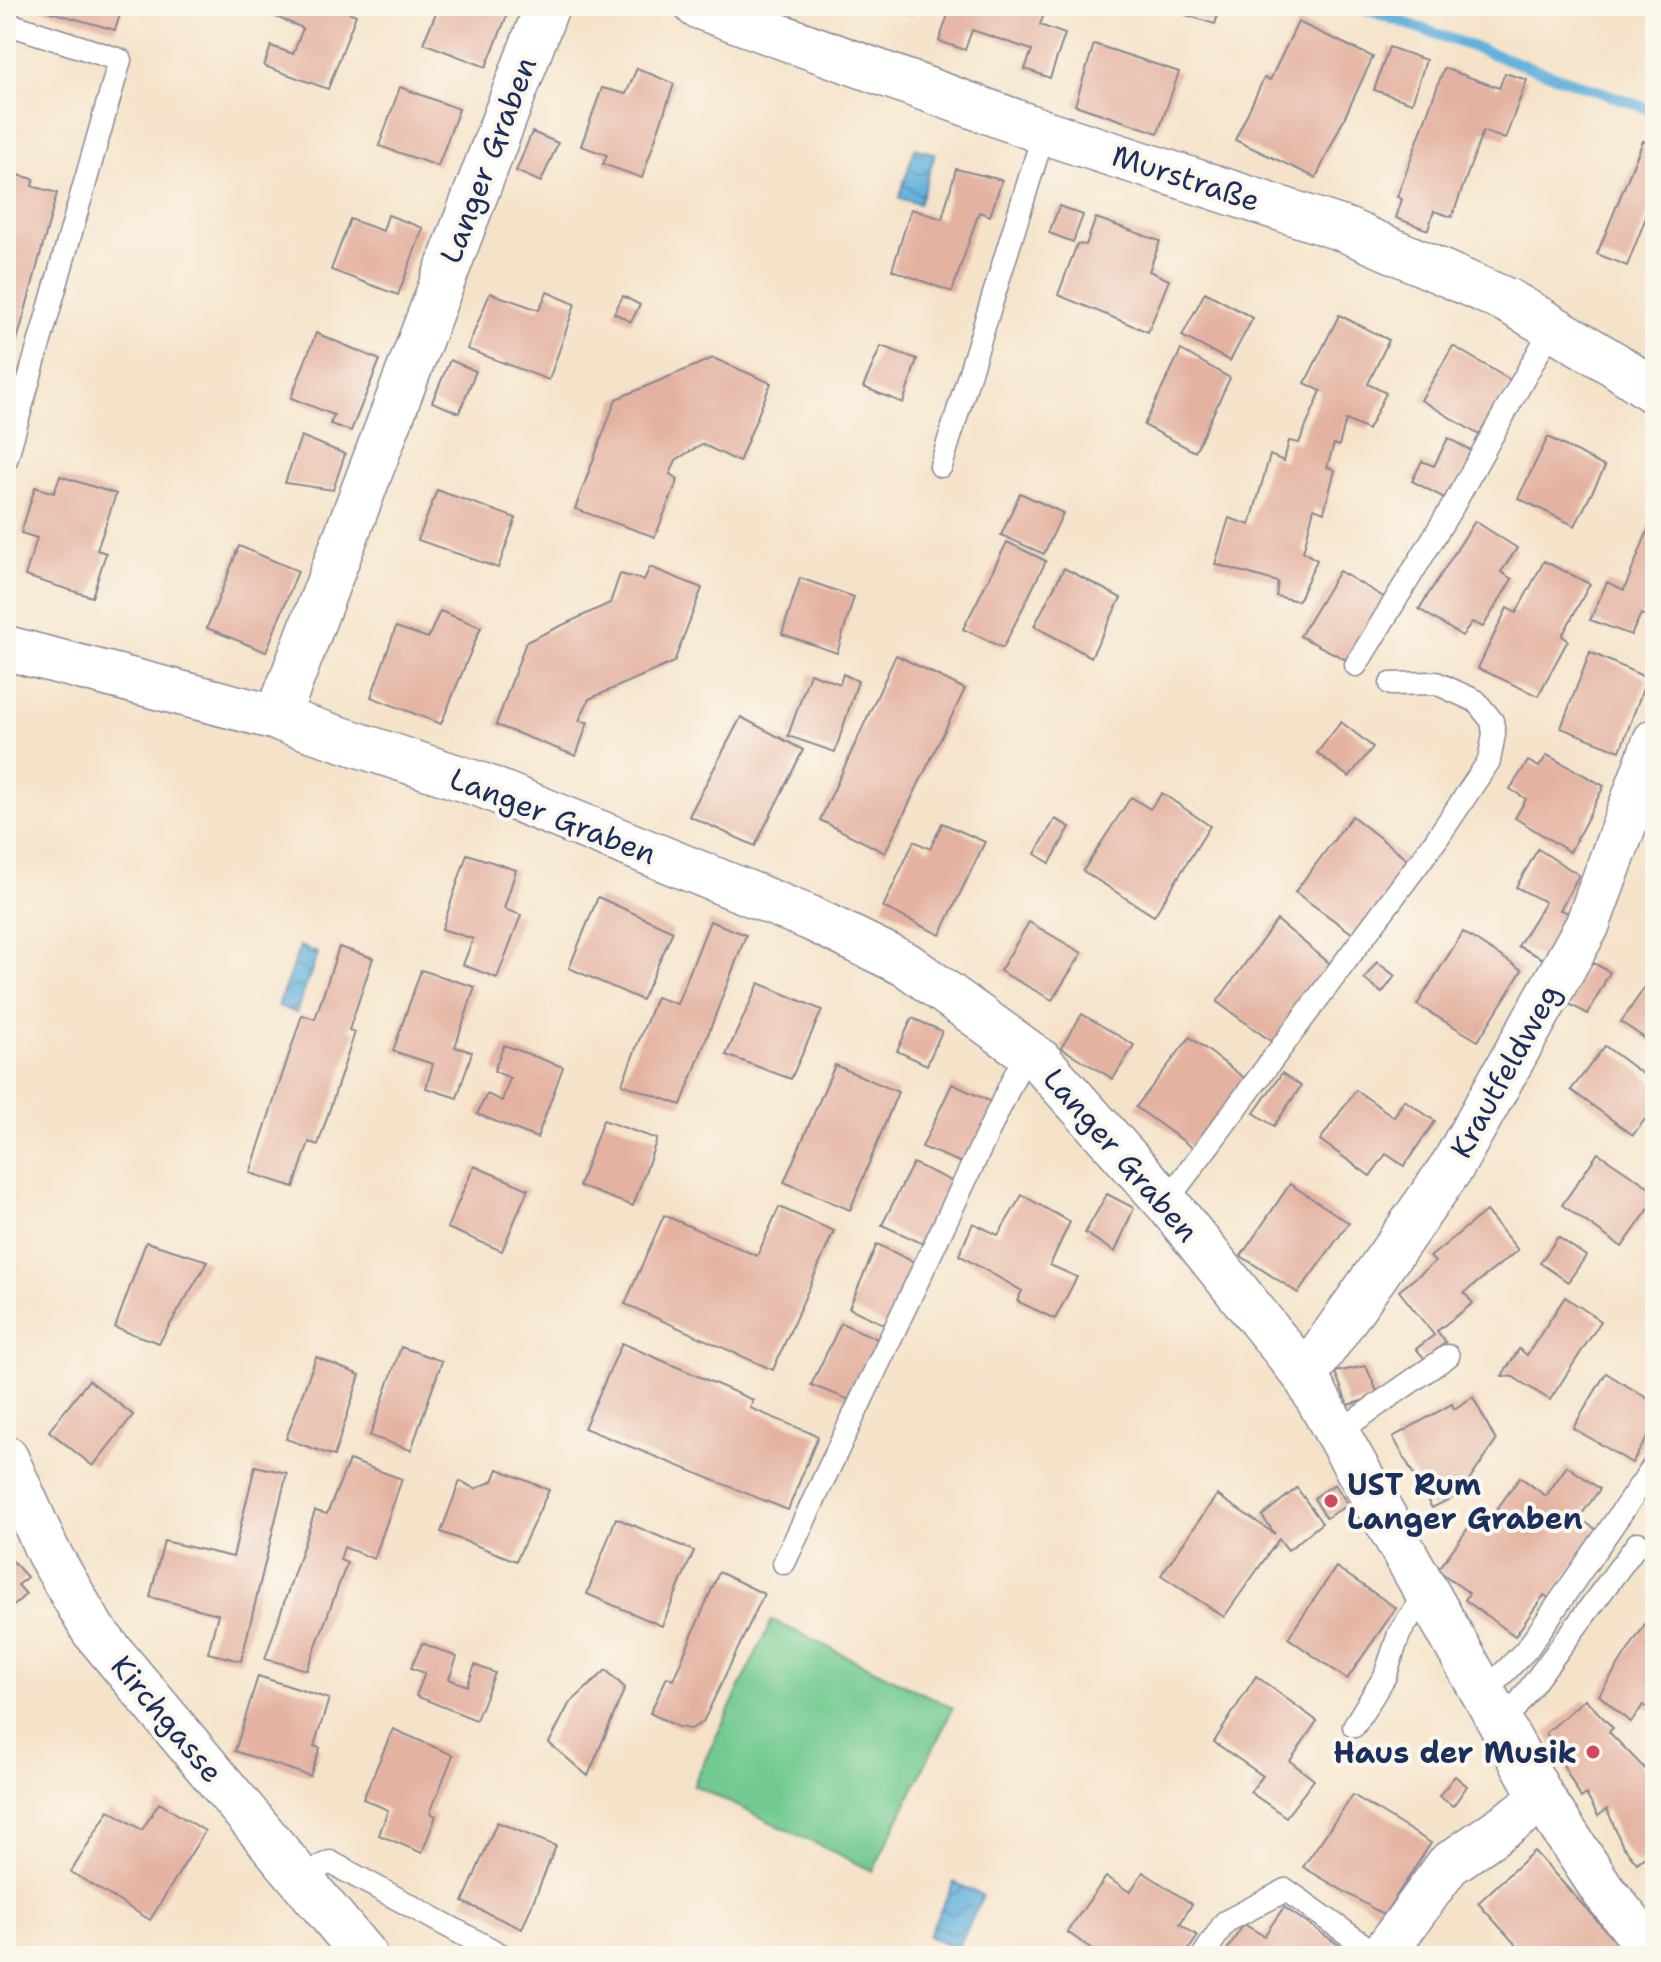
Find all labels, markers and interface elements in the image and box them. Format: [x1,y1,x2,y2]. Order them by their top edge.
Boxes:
street label: Langer Graben [430,51,546,269]
street label: Murstraße [1107,135,1265,221]
street label: Langer Graben [444,758,662,874]
street label: Krautfeldweg [1440,977,1570,1165]
street label: Langer Graben [1034,1059,1208,1251]
place label: UST Rum Langer Graben [1347,1464,1583,1539]
marker: UST Rum Langer Graben [1322,1492,1340,1510]
street label: Kirchgasse [102,1647,232,1791]
place label: Haus der Musik [1333,1732,1577,1773]
marker: Haus der Musik [1584,1743,1602,1761]

